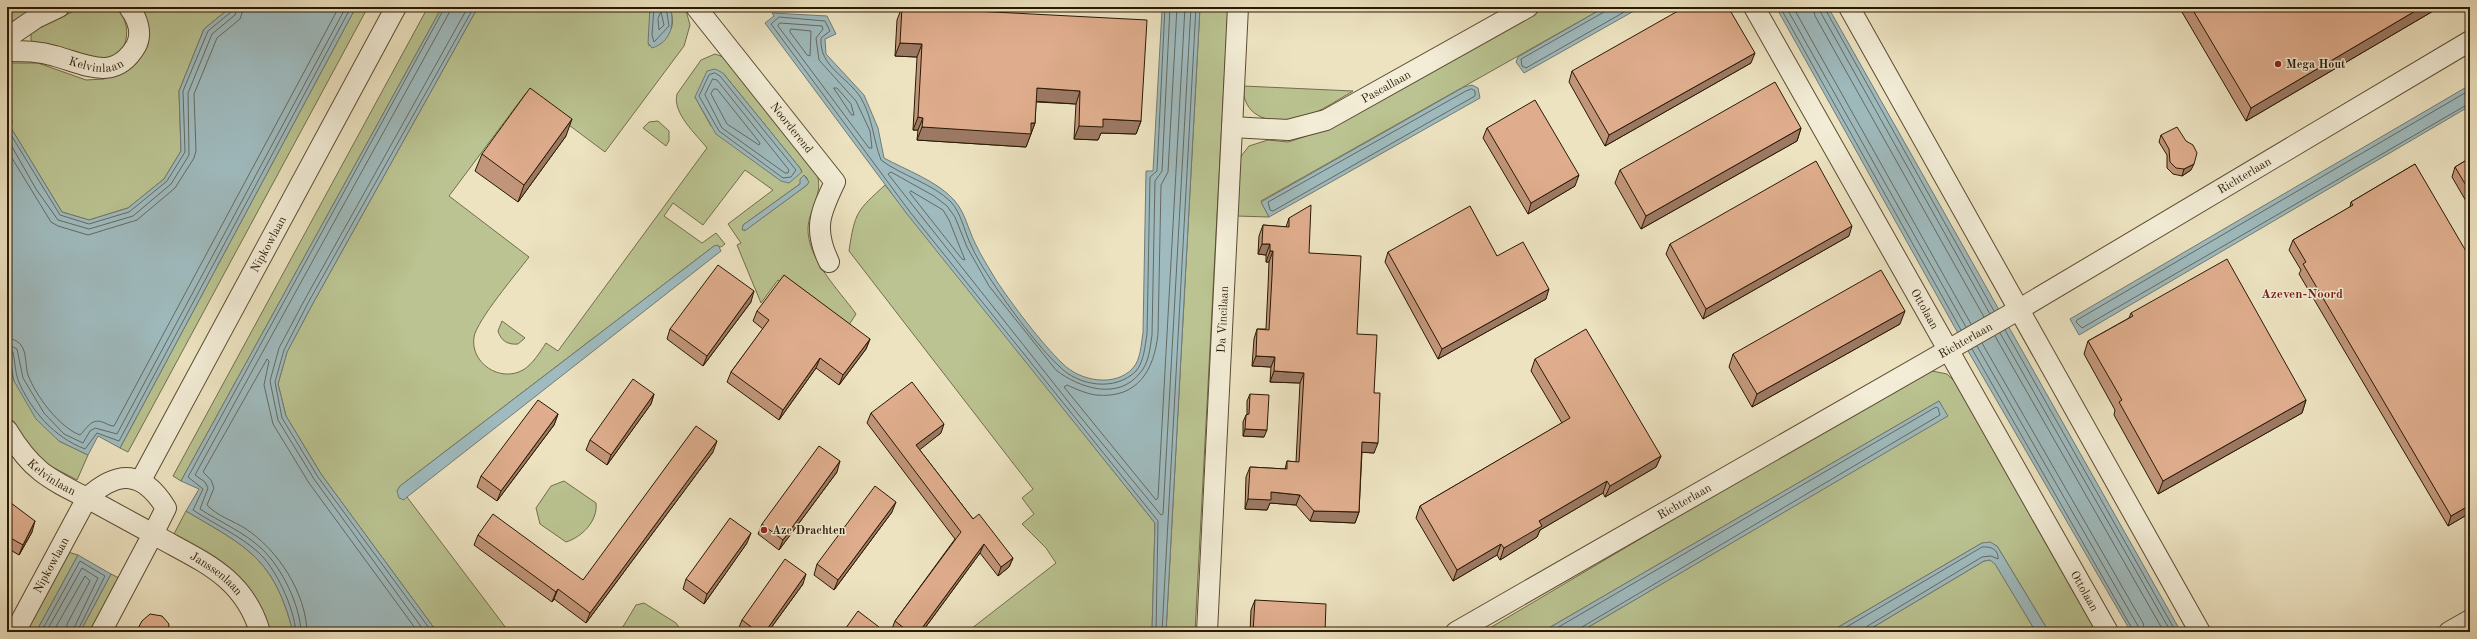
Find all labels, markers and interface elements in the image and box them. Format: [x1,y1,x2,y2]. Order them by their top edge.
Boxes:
street label: Kelvinlaan [67,56,126,75]
marker: Mega Hout [2273,59,2283,69]
place label: Mega Hout [2286,59,2346,71]
street label: Pascallaan [1360,68,1414,106]
street label: Noorderend [767,101,815,156]
street label: Richterlaan [2216,155,2274,197]
street label: Nipkowlaan [249,214,289,275]
street label: Da Vincilaan [1216,285,1231,353]
street label: Ottolaan [1908,287,1941,332]
district label: Azeven-Noord [2261,288,2343,301]
street label: Richterlaan [1937,321,1995,361]
street label: Kelvinlaan [24,457,78,498]
street label: Richterlaan [1656,482,1714,522]
marker: Azc Drachten [759,525,769,535]
place label: Azc Drachten [772,525,846,537]
street label: Nipkowlaan [32,535,72,596]
street label: Janssenlaan [188,551,245,598]
street label: Ottolaan [2068,569,2100,614]

